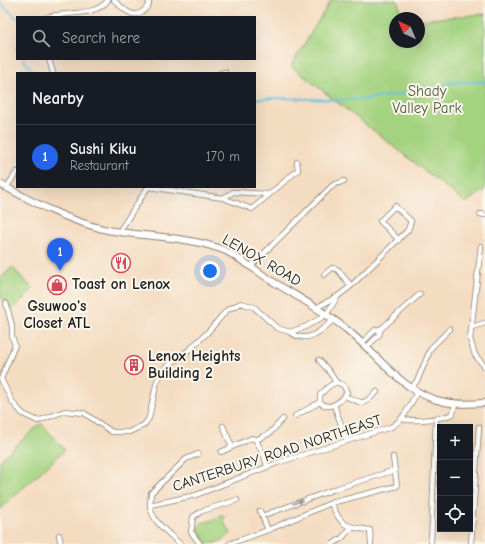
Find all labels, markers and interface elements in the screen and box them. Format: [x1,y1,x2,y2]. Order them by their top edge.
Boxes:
north arrow [389,12,425,48]
search box [16,16,256,60]
icon: search [30,27,52,49]
text: Search here [62,29,140,47]
park label: Shady Valley Park [392,82,462,117]
text: Nearby [32,89,83,108]
text: Sushi Kiku [70,140,136,158]
text: 1 [42,149,48,164]
text: 170 m [206,149,240,164]
text: Restaurant [70,158,129,173]
street label: LENOX ROAD [219,230,305,290]
pin: 1 [47,238,73,271]
restaurant icon: Toast on Lenox [110,252,132,274]
your location [200,261,220,281]
shop icon: Gsuwoo's Closet ATL [46,274,68,296]
place label: Toast on Lenox [72,275,171,293]
place label: Gsuwoo's Closet ATL [24,297,91,332]
place label: Lenox Heights Building 2 [148,347,240,382]
building icon: Lenox Heights Building 2 [123,354,145,376]
street label: CANTERBURY ROAD NORTHEAST [170,411,384,495]
map controls [437,424,473,532]
button: + [437,424,473,460]
button: − [437,460,473,496]
button: locate [437,496,473,532]
one-way arrow [293,499,305,505]

